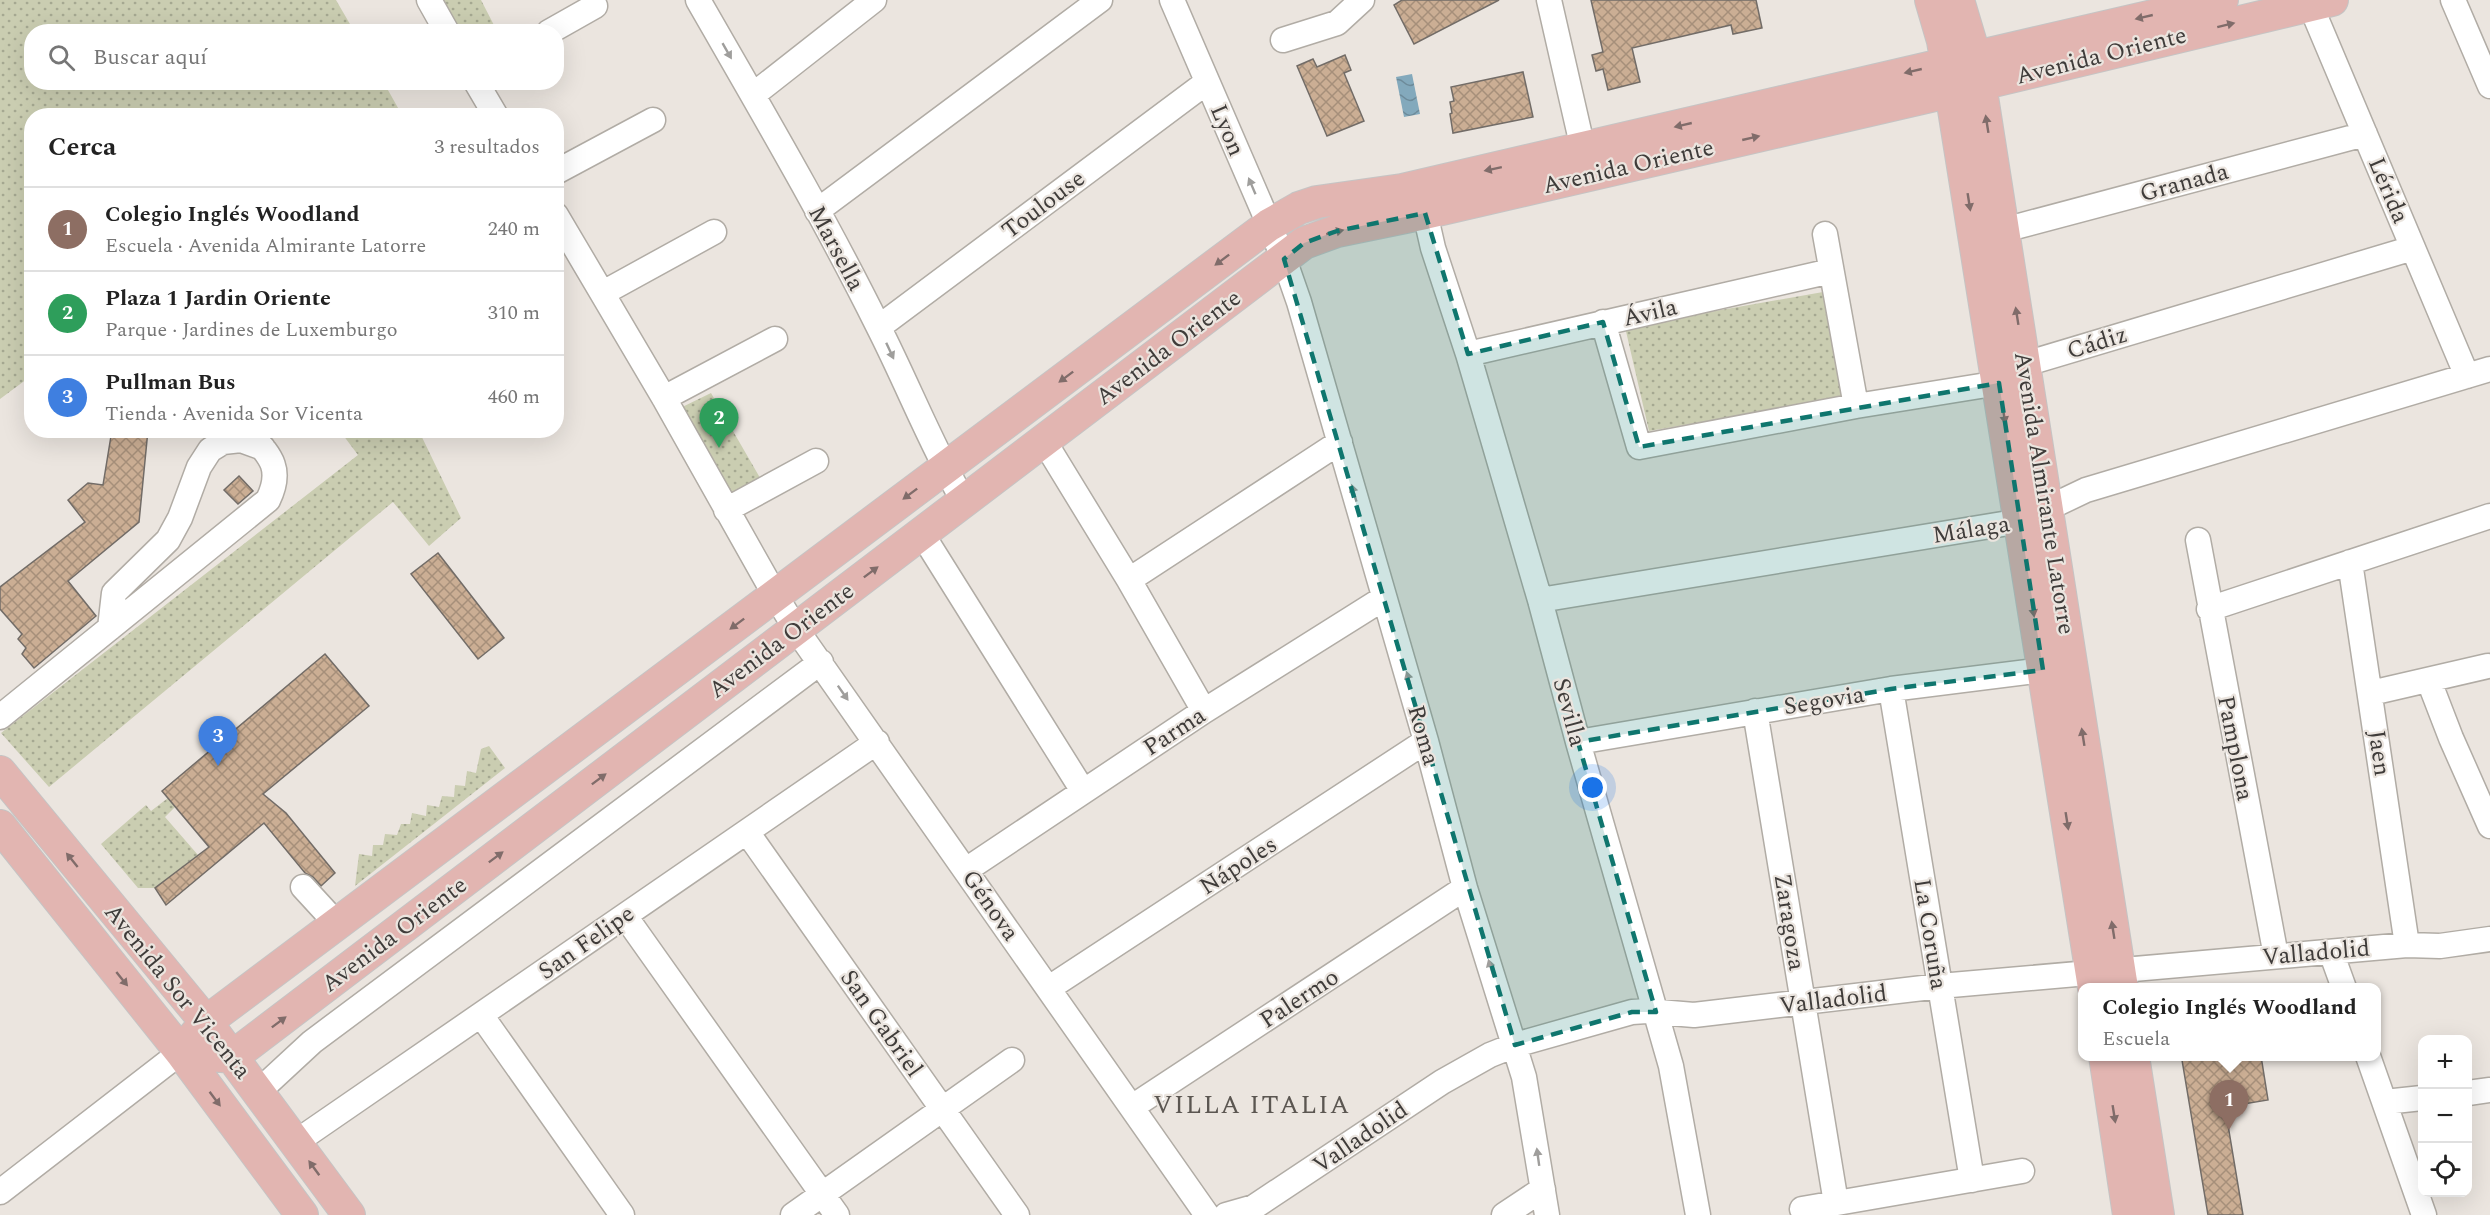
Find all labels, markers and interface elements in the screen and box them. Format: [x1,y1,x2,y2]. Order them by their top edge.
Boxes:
one-way arrow [2135,13,2153,23]
street label: Avenida Oriente [2012,17,2190,95]
one-way arrow [2217,19,2236,29]
search box [24,24,564,90]
icon: search [45,41,78,74]
text: Buscar aquí [93,41,207,74]
one-way arrow [722,43,733,59]
one-way arrow [1904,67,1923,76]
street label: Lyon [1200,99,1254,162]
one-way arrow [1982,114,1991,133]
one-way arrow [1673,121,1692,131]
text: Cerca [48,127,116,167]
street label: Avenida Oriente [1539,130,1717,204]
text: 3 resultados [434,132,540,162]
one-way arrow [1741,132,1760,142]
street label: Lérida [2358,152,2418,229]
street label: Granada [2136,154,2233,212]
street label: Toulouse [994,161,1093,248]
one-way arrow [1483,165,1502,174]
one-way arrow [1247,177,1257,195]
one-way arrow [1965,192,1974,211]
text: Colegio Inglés Woodland [105,198,360,231]
street label: Marsella [799,199,874,298]
text: 1 [62,214,73,244]
text: 240 m [488,214,540,244]
one-way arrow [1326,226,1344,236]
text: Escuela · Avenida Almirante Latorre [105,231,426,261]
one-way arrow [1214,254,1230,266]
street label: Avenida Oriente [1088,281,1249,415]
text: Plaza 1 Jardin Oriente [105,282,331,315]
street label: Ávila [1619,289,1681,337]
text: 2 [62,298,73,328]
text: 310 m [488,298,540,328]
one-way arrow [2013,307,2022,326]
text: Parque · Jardines de Luxemburgo [105,315,397,345]
street label: Cádiz [2063,317,2132,369]
one-way arrow [886,343,895,360]
street label: Avenida Almirante Latorre [2004,349,2084,637]
text: Pullman Bus [105,366,236,399]
one-way arrow [1058,371,1074,383]
text: 3 [62,382,73,412]
text: 460 m [488,382,540,412]
pin: 2 [700,398,738,448]
text: Tienda · Avenida Sor Vicenta [105,399,363,429]
one-way arrow [2000,406,2009,425]
one-way arrow [1349,484,1358,502]
one-way arrow [902,488,918,500]
street label: Málaga [1930,506,2013,554]
one-way arrow [863,566,879,579]
street label: Avenida Oriente [701,574,862,708]
one-way arrow [2029,598,2038,617]
one-way arrow [730,617,745,629]
one-way arrow [1403,671,1413,689]
street label: Sevilla [1543,674,1596,751]
street label: Segovia [1781,677,1867,725]
one-way arrow [837,685,849,701]
street label: Pamplona [2207,693,2263,804]
street label: Parma [1136,698,1213,766]
street label: Roma [1397,701,1449,770]
pin: 3 [198,716,238,766]
one-way arrow [2079,727,2088,746]
street label: Jaen [2358,728,2400,778]
one-way arrow [590,773,606,785]
your location [1578,773,1607,802]
one-way arrow [2063,812,2072,831]
street label: Nápoles [1193,827,1285,904]
one-way arrow [489,851,504,863]
one-way arrow [67,852,79,867]
street label: Génova [952,862,1028,949]
street label: Avenida Oriente [314,868,475,1002]
street label: Zaragoza [1764,871,1814,973]
street label: La Coruña [1903,876,1957,992]
street label: Avenida Sor Vicenta [95,896,260,1087]
street label: San Felipe [531,896,642,989]
one-way arrow [2109,920,2118,939]
street label: Valladolid [2261,930,2372,976]
one-way arrow [1485,959,1495,977]
street label: Palermo [1253,960,1346,1038]
street label: San Gabriel [831,962,932,1085]
one-way arrow [116,971,129,987]
street label: Valladolid [1777,976,1889,1024]
popup [2078,983,2381,1061]
text: Colegio Inglés Woodland [2102,991,2357,1024]
one-way arrow [271,1016,287,1028]
text: Escuela [2102,1024,2170,1054]
map controls [2418,1035,2472,1197]
button: + [2418,1035,2472,1089]
pin: 1 [2210,1080,2248,1130]
district label: VILLA ITALIA [1153,1085,1351,1125]
button: − [2418,1089,2472,1143]
one-way arrow [209,1091,221,1106]
street label: Valladolid [1306,1093,1416,1183]
one-way arrow [2109,1105,2118,1124]
button: locate [2418,1143,2472,1197]
one-way arrow [1533,1148,1542,1167]
one-way arrow [309,1160,321,1175]

